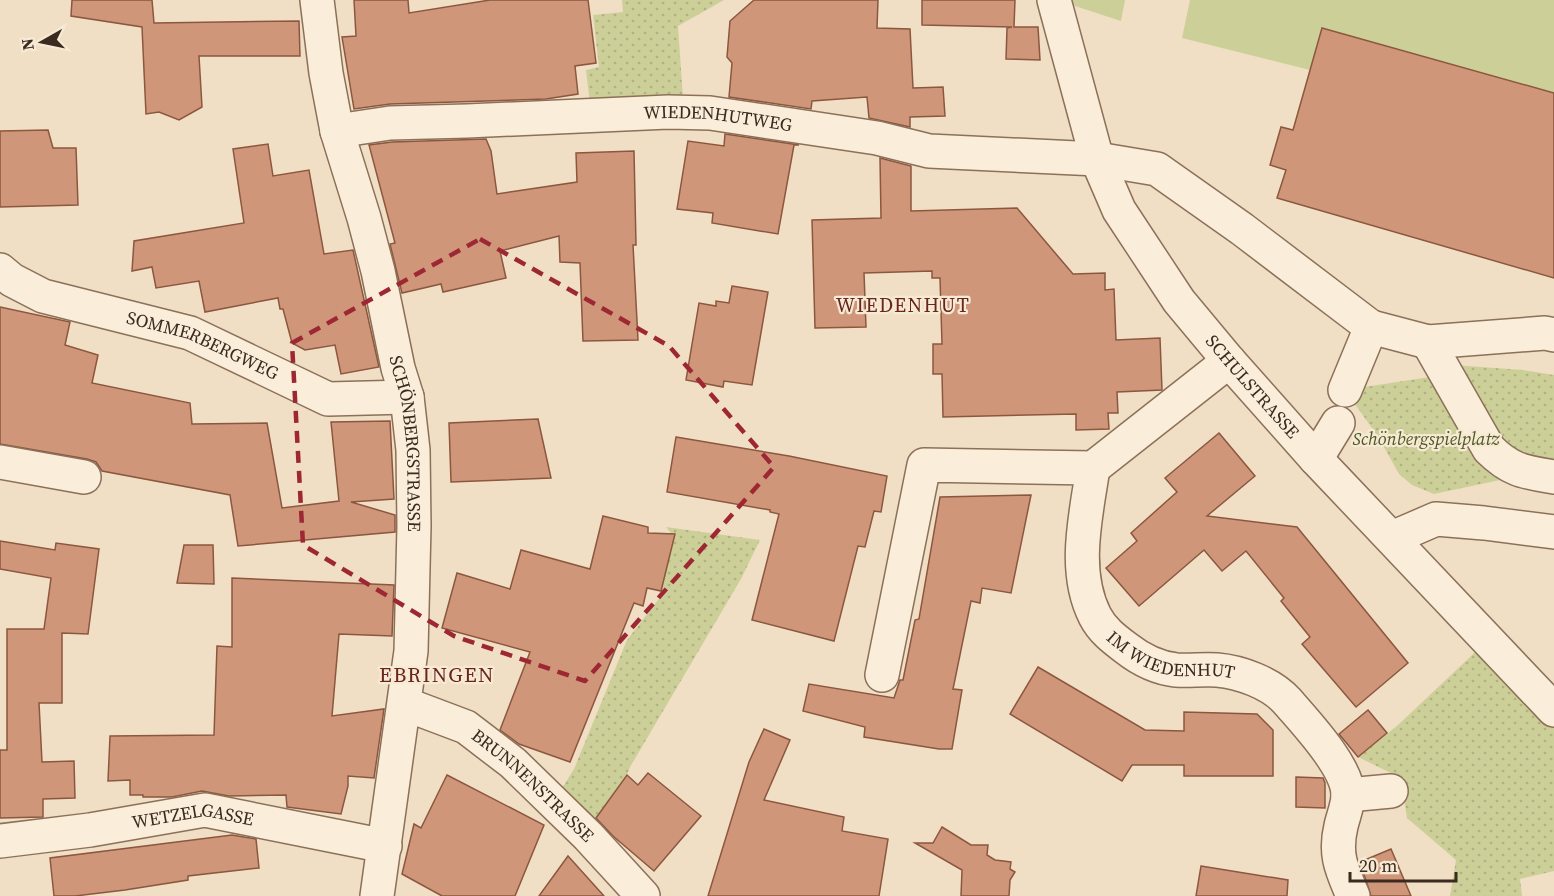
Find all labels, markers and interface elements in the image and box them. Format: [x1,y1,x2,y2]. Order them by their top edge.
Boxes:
north arrow [12,12,72,72]
text: N [15,37,39,52]
street label: WIEDENHUTWEG [643,99,794,137]
district label: WIEDENHUT [836,291,970,319]
street label: SOMMERBERGWEG [124,305,283,386]
street label: SCHULSTRASSE [1200,329,1305,444]
street label: SCHÖNBERGSTRASSE [384,353,427,532]
park label: Schönbergspielplatz [1352,426,1500,451]
street label: IM WIEDENHUT [1101,625,1237,685]
district label: EBRINGEN [379,660,495,689]
street label: BRUNNENSTRASSE [467,723,600,847]
street label: WETZELGASSE [130,797,256,835]
scale bar [1350,845,1456,883]
text: 20 m [1359,853,1397,878]

